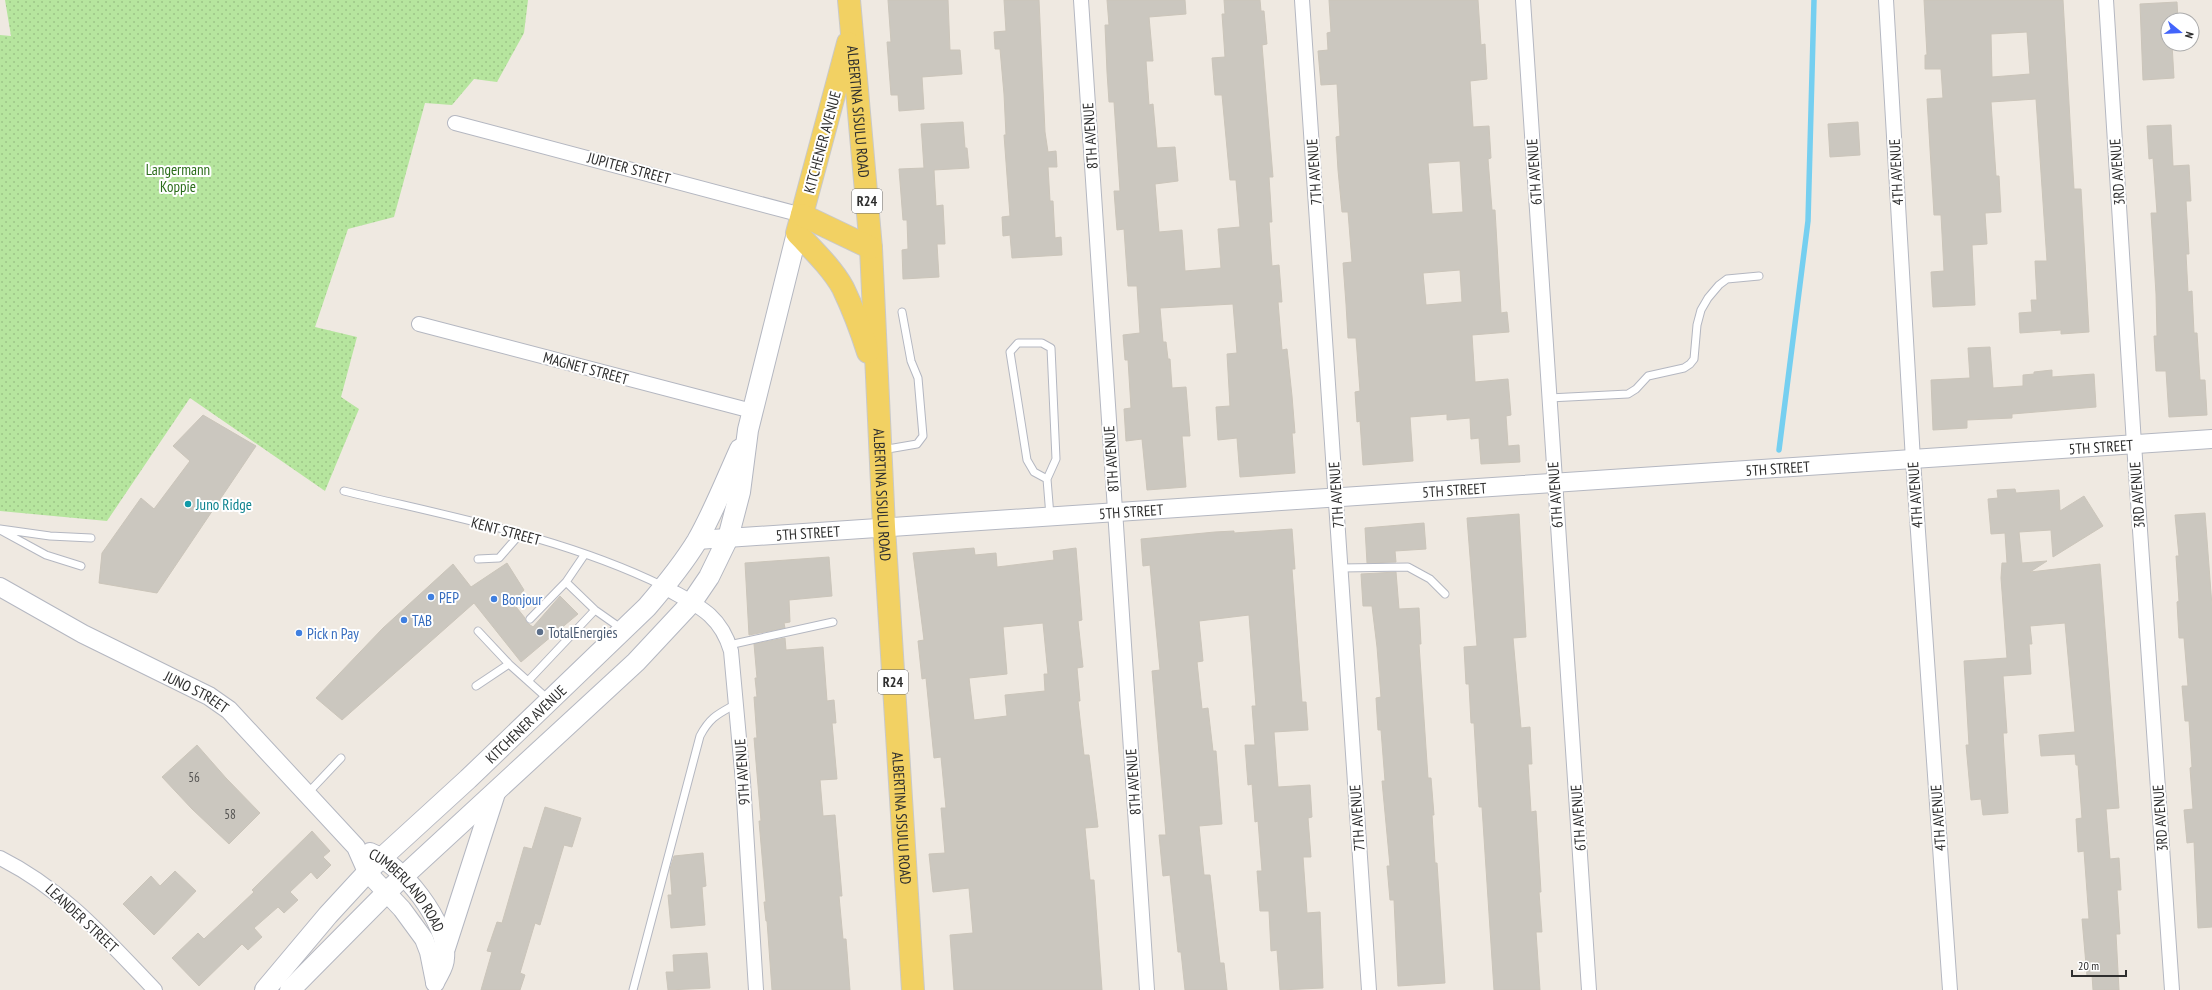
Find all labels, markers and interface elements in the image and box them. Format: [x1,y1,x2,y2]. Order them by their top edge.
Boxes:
north arrow [2160,12,2200,52]
text: N [2182,30,2197,40]
street label: ALBERTINA SISULU ROAD [844,45,874,179]
street label: KITCHENER AVENUE [799,89,845,195]
street label: 8TH AVENUE [1078,102,1102,170]
street label: 7TH AVENUE [1302,138,1326,206]
street label: 6TH AVENUE [1522,138,1546,206]
street label: 4TH AVENUE [1885,138,1907,206]
street label: 3RD AVENUE [2105,138,2129,206]
street label: JUPITER STREET [584,148,673,188]
park label: Langermann Koppie [146,160,210,196]
road number: R24 [852,189,882,213]
street label: MAGNET STREET [541,347,631,389]
street label: 8TH AVENUE [1099,425,1123,493]
street label: ALBERTINA SISULU ROAD [870,428,896,562]
street label: 5TH STREET [2068,435,2134,458]
street label: 5TH STREET [1745,456,1811,480]
street label: 7TH AVENUE [1324,461,1348,529]
street label: 6TH AVENUE [1543,461,1567,529]
street label: 4TH AVENUE [1903,461,1927,529]
street label: 3RD AVENUE [2125,461,2149,529]
street label: 5TH STREET [1421,478,1487,501]
place label: Juno Ridge [195,495,252,514]
marker: Juno Ridge [183,499,193,509]
street label: 5TH STREET [1098,499,1164,523]
street label: KENT STREET [469,513,543,549]
street label: 5TH STREET [775,521,841,544]
place label: PEP [439,588,459,607]
place label: Bonjour [502,590,543,609]
marker: PEP [426,592,436,602]
marker: Bonjour [489,594,499,604]
place label: TAB [412,611,432,630]
marker: TAB [399,615,409,625]
place label: TotalEnergies [548,623,618,642]
place label: Pick n Pay [307,624,359,643]
marker: TotalEnergies [535,627,545,637]
marker: Pick n Pay [294,628,304,638]
street label: JUNO STREET [161,666,233,717]
road number: R24 [878,670,908,694]
street label: KITCHENER AVENUE [481,680,570,767]
street label: 9TH AVENUE [730,738,754,806]
street label: 8TH AVENUE [1121,748,1145,816]
street label: ALBERTINA SISULU ROAD [889,751,916,885]
house number: 56 [188,769,200,786]
street label: 7TH AVENUE [1345,784,1369,852]
street label: 6TH AVENUE [1566,784,1590,852]
street label: 4TH AVENUE [1926,784,1950,852]
street label: 3RD AVENUE [2148,784,2172,852]
house number: 58 [224,806,236,823]
street label: CUMBERLAND ROAD [366,843,449,935]
street label: LEANDER STREET [42,880,122,957]
scale bar [2072,952,2126,978]
text: 20 m [2078,958,2099,973]

